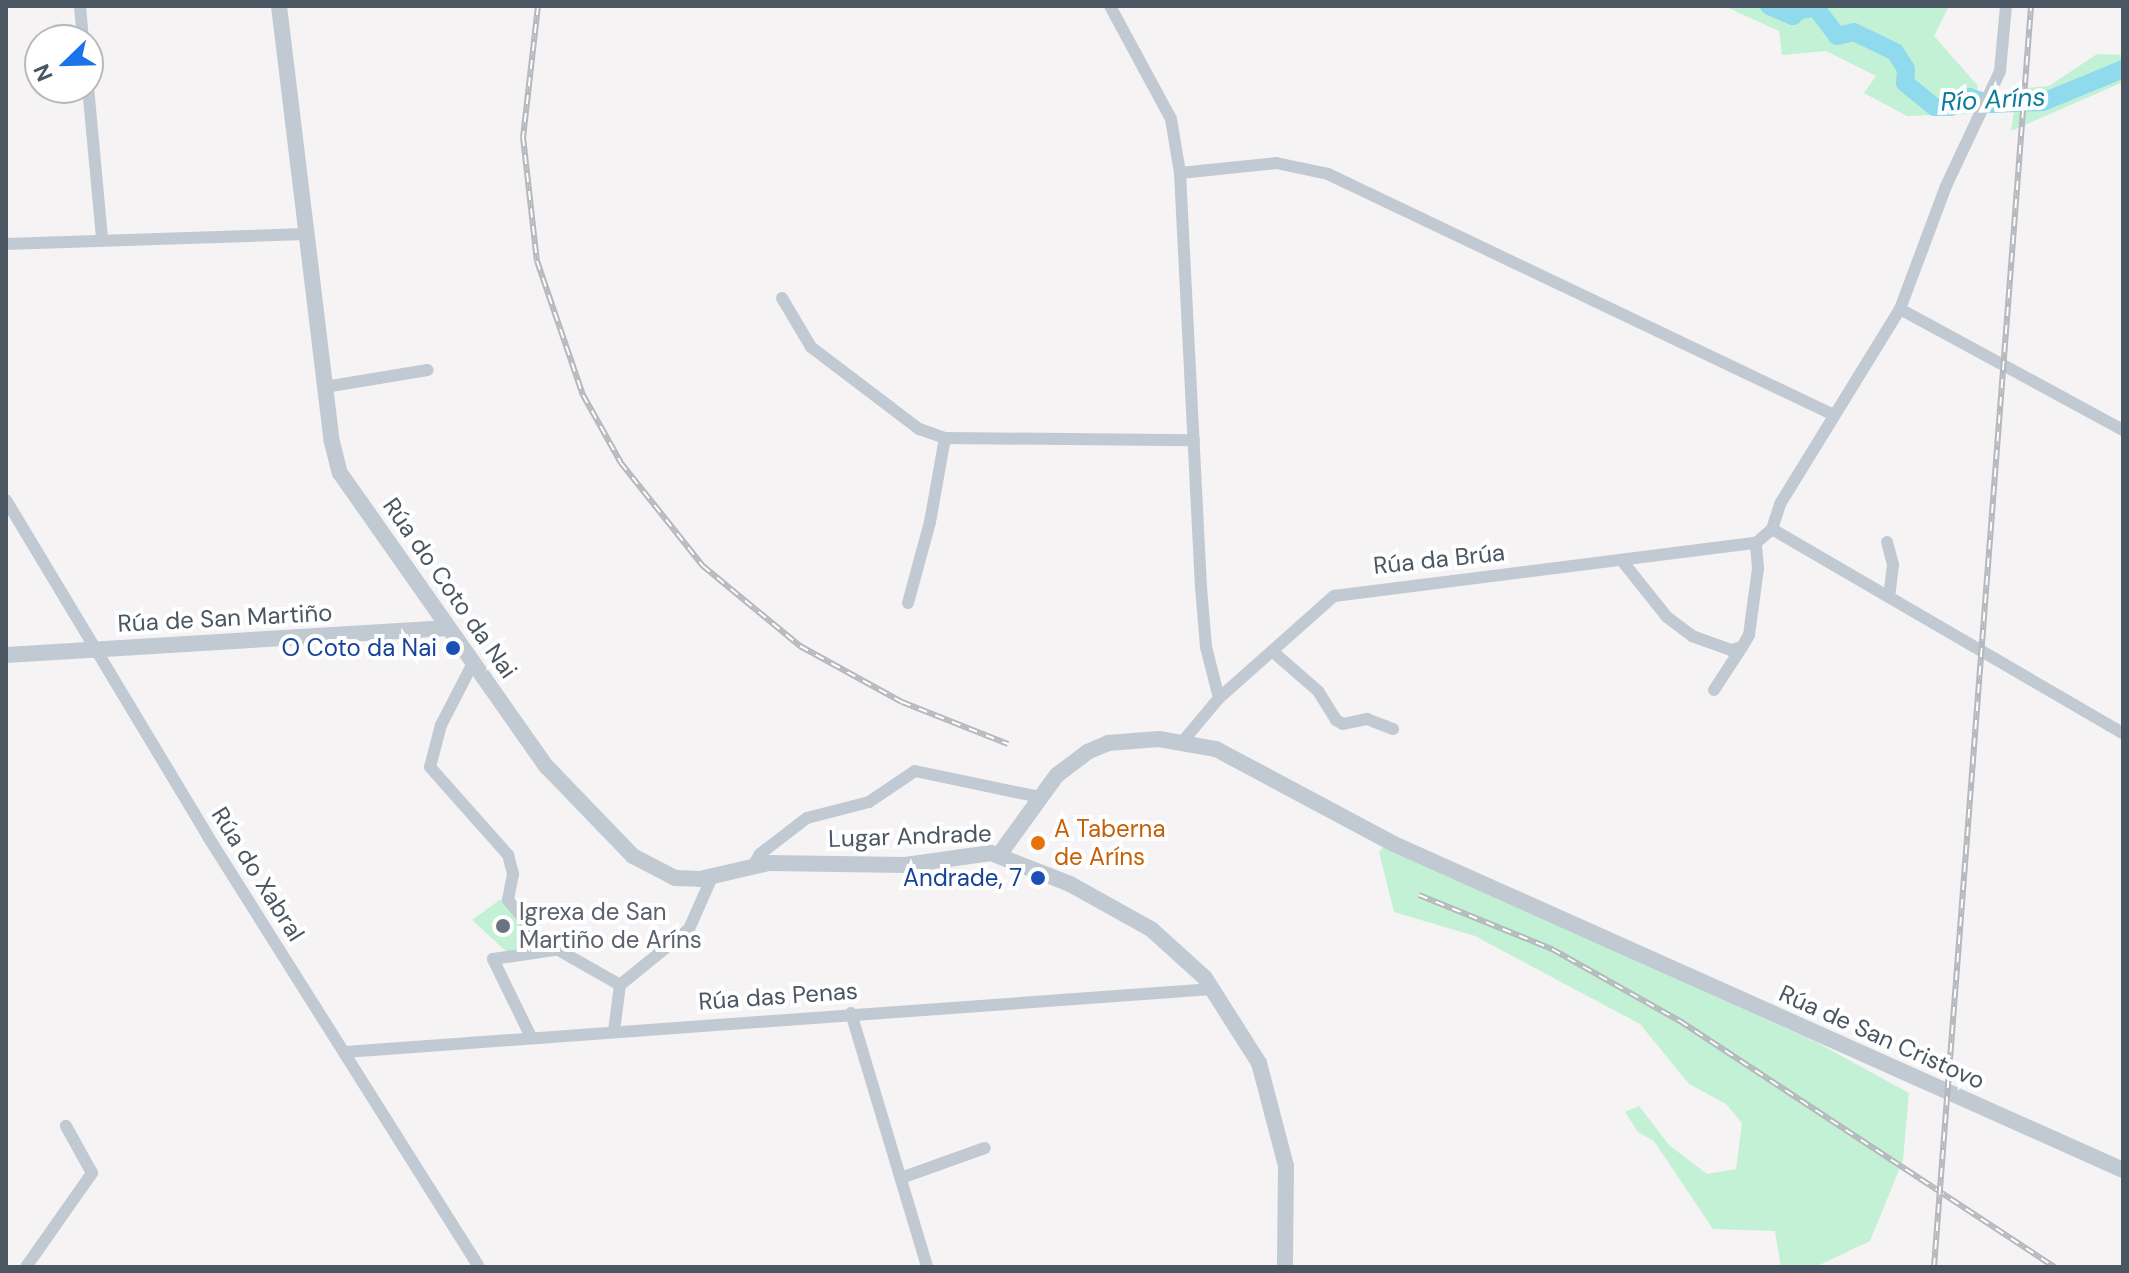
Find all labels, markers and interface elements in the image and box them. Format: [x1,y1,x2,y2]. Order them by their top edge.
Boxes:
north arrow [24,24,104,104]
text: N [27,60,60,86]
water label: Río Aríns [1940,82,2046,118]
street label: Rúa do Coto da Nai [377,492,523,684]
street label: Rúa da Brúa [1372,538,1506,580]
street label: Rúa de San Martiño [117,598,333,638]
place label: O Coto da Nai [282,634,437,662]
marker: O Coto da Nai [444,639,462,657]
street label: Rúa do Xabral [205,802,311,946]
place label: A Taberna de Aríns [1054,815,1165,871]
street label: Lugar Andrade [828,819,992,853]
marker: A Taberna de Aríns [1029,834,1047,852]
place label: Andrade, 7 [903,864,1022,892]
marker: Andrade, 7 [1029,869,1047,887]
place label: Igrexa de San Martiño de Aríns [519,898,702,954]
marker: Igrexa de San Martiño de Aríns [494,917,512,935]
street label: Rúa das Penas [697,976,859,1016]
street label: Rúa de San Cristovo [1775,979,1989,1095]

